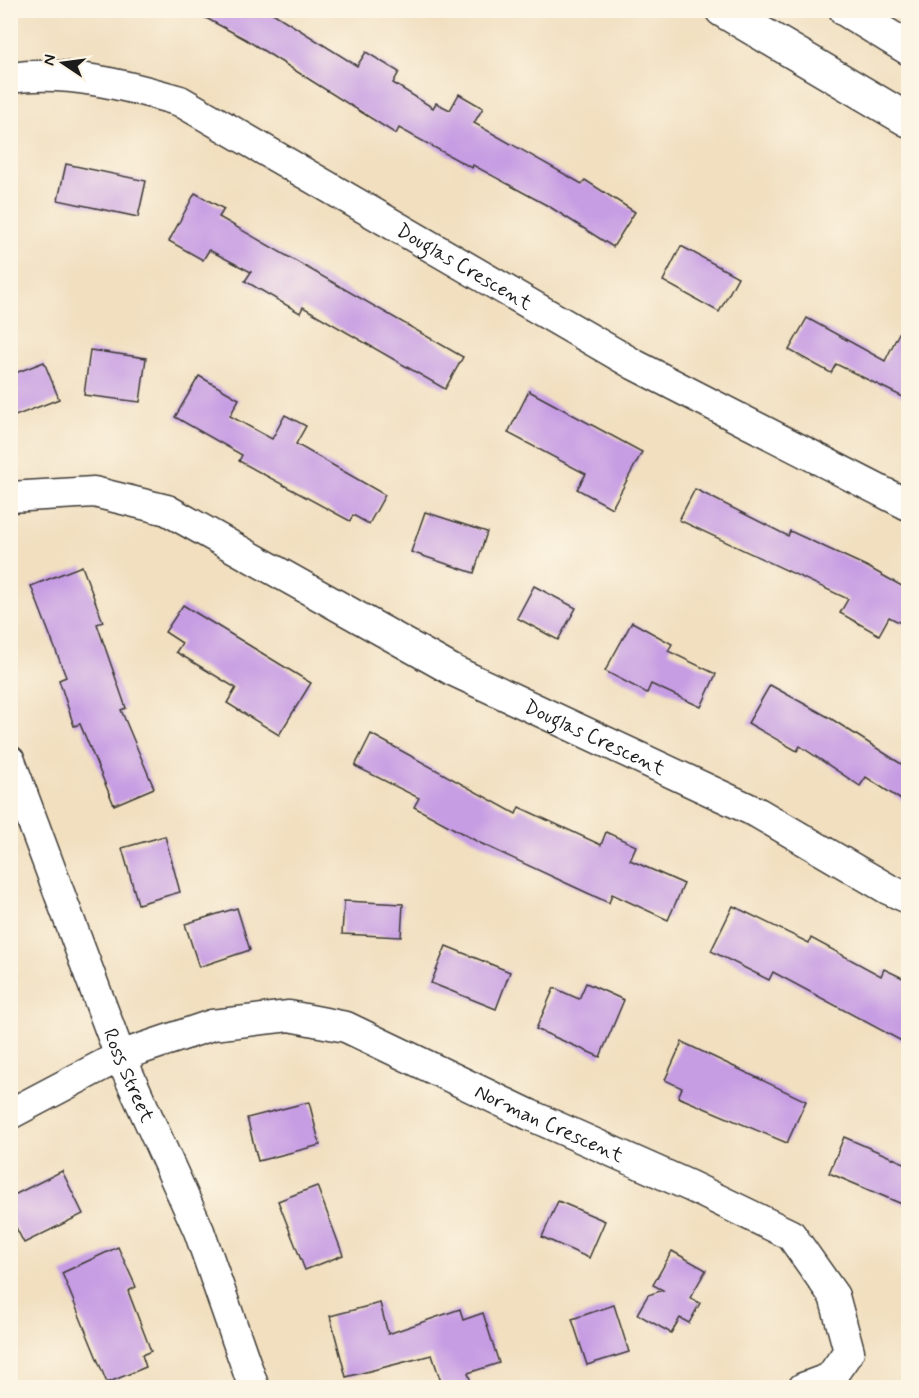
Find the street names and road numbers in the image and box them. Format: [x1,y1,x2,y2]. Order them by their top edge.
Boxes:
street label: Douglas Crescent [391,218,537,318]
street label: Douglas Crescent [520,694,669,783]
street label: Ross Street [96,1025,160,1127]
street label: Norman Crescent [470,1079,628,1170]

